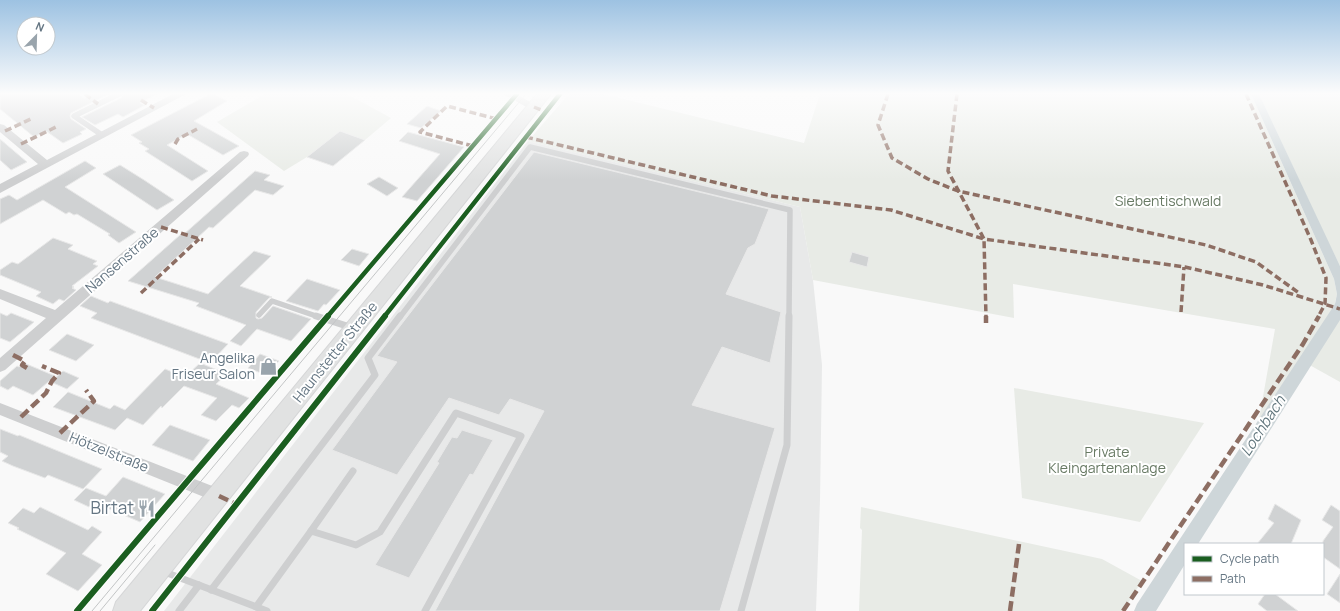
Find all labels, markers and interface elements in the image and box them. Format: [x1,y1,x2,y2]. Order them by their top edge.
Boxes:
north arrow [16,16,56,56]
text: N [34,18,47,35]
park label: Siebentischwald [1115,191,1221,210]
street label: Nansenstraße [81,222,162,297]
street label: Haunstetter Straße [288,297,381,406]
place label: Angelika Friseur Salon [172,348,255,383]
shop icon: Angelika Friseur Salon [258,356,278,376]
water label: Lochbach [1235,391,1291,460]
street label: Hötzelstraße [67,427,152,476]
park label: Private Kleingartenanlage [1048,442,1166,477]
place label: Birtat [90,496,134,519]
restaurant icon: Birtat [137,498,157,518]
legend [1184,543,1324,595]
text: Cycle path [1220,550,1279,567]
text: Path [1220,570,1246,587]

